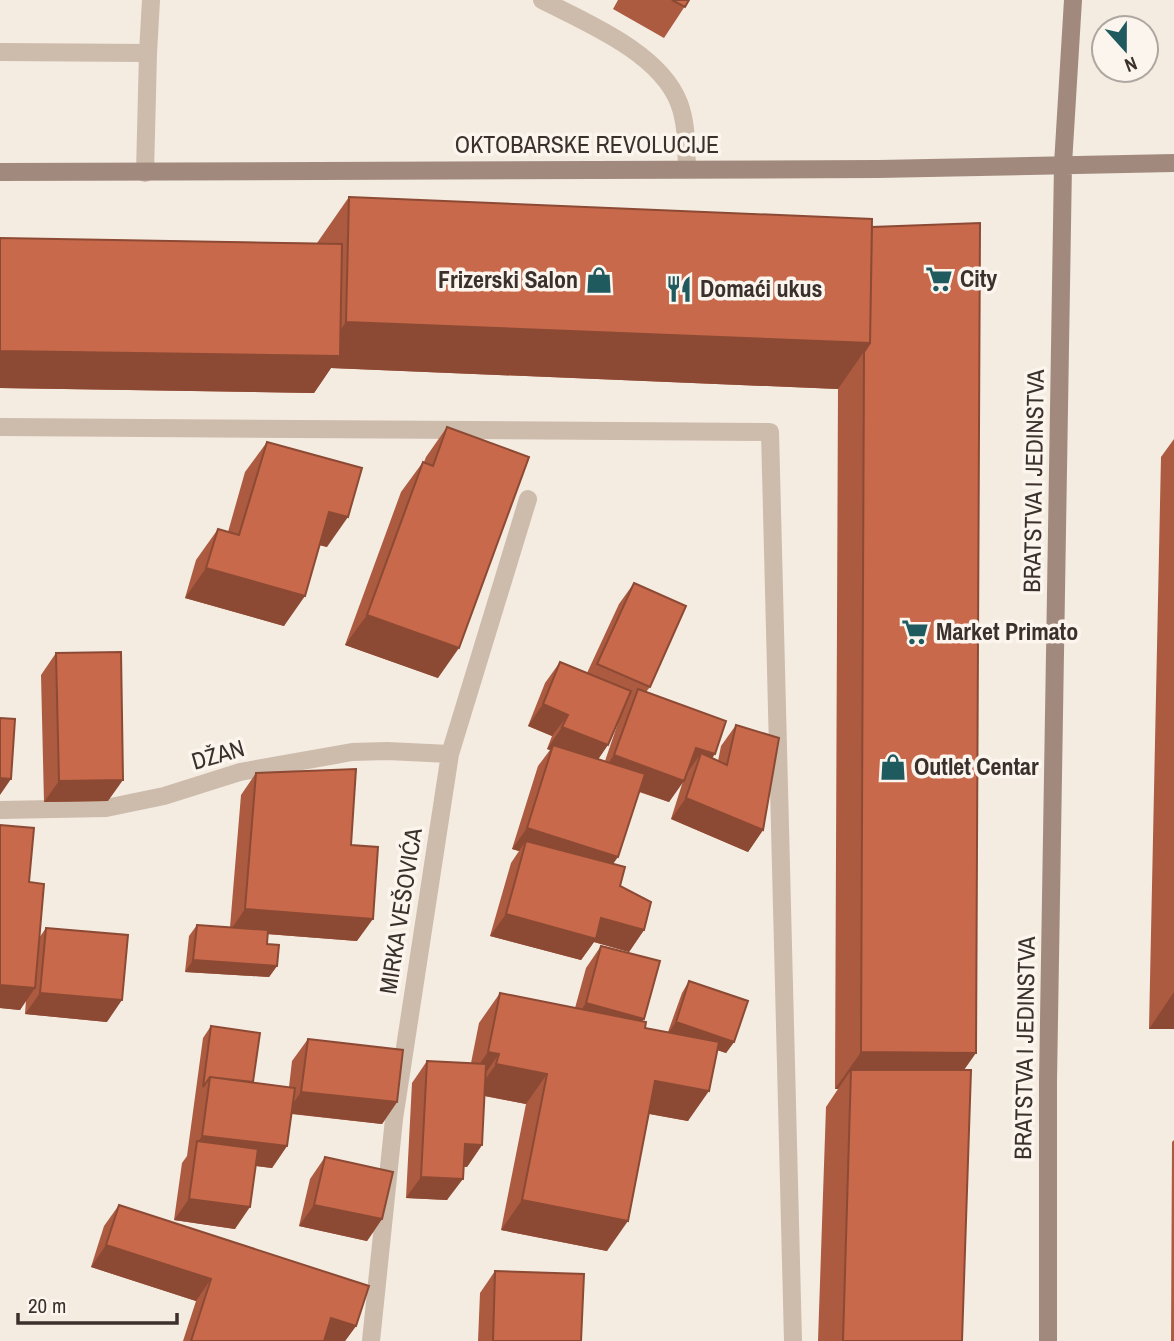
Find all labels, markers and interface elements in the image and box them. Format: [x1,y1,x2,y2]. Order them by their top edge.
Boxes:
north arrow [1090,14,1160,84]
text: N [1121,51,1141,79]
street label: OKTOBARSKE REVOLUCIJE [455,128,719,160]
place label: City [960,262,997,294]
place label: Frizerski Salon [438,263,578,295]
supermarket icon: City [924,264,954,294]
shop icon: Frizerski Salon [584,265,614,295]
place label: Domaći ukus [700,272,823,304]
restaurant icon: Domaći ukus [664,274,694,304]
street label: BRATSTVA I JEDINSTVA [1015,368,1051,593]
place label: Market Primato [936,615,1078,647]
supermarket icon: Market Primato [900,617,930,647]
street label: DŽAN [188,731,248,777]
place label: Outlet Centar [914,750,1039,782]
shop icon: Outlet Centar [878,752,908,782]
street label: MIRKA VEŠOVIĆA [371,825,429,996]
street label: BRATSTVA I JEDINSTVA [1006,935,1042,1160]
scale bar [18,1282,177,1326]
text: 20 m [28,1291,66,1320]

